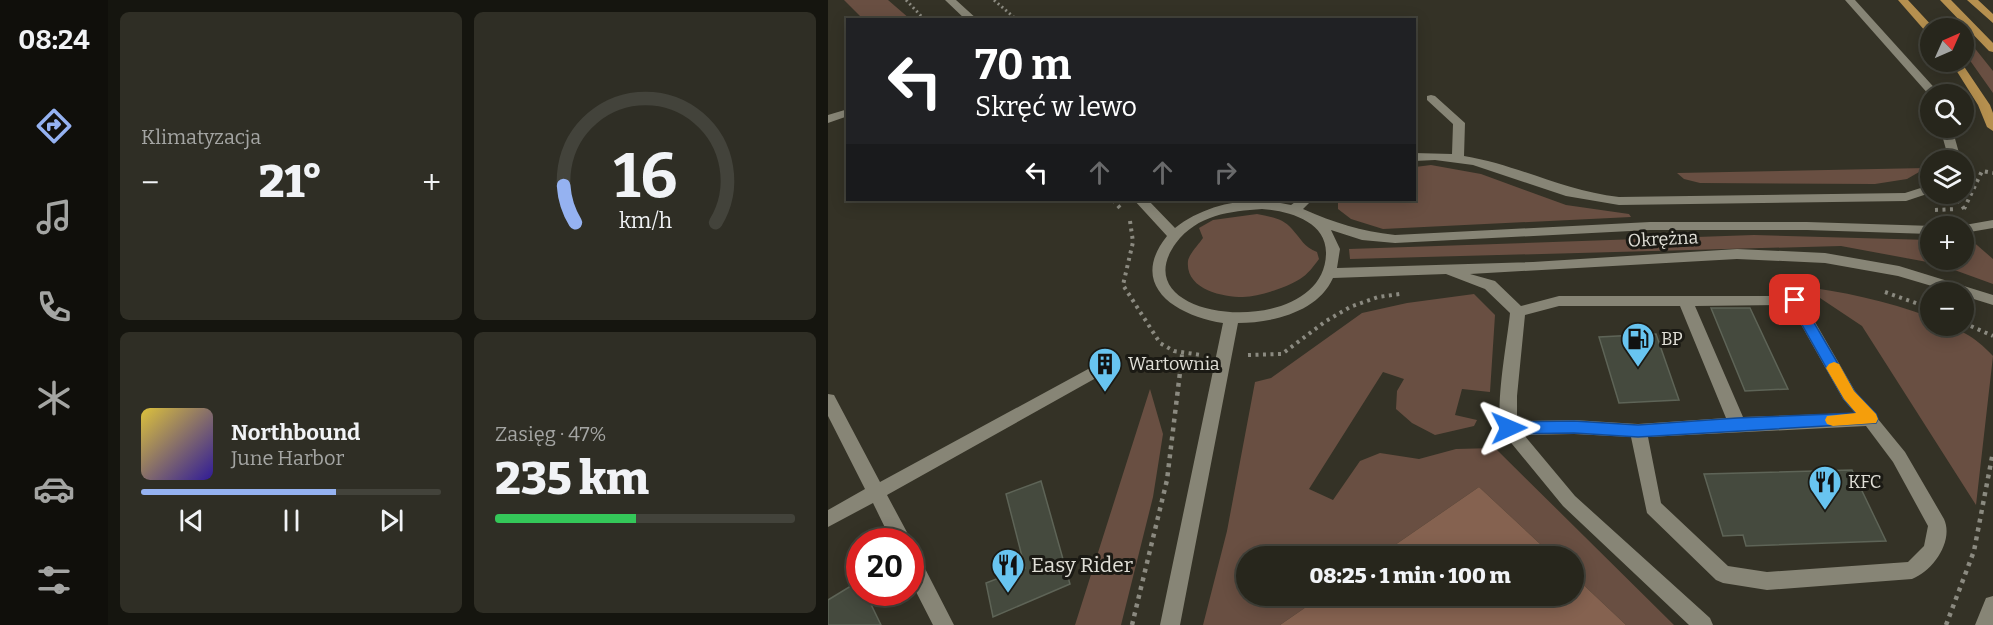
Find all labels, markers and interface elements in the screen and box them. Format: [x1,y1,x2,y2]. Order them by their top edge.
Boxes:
north arrow [1920,18,1974,72]
map controls [1920,18,1974,336]
text: 08:24 [18,24,90,56]
text: 70 m [975,40,1071,90]
icon: left [876,42,954,120]
button: search [1920,84,1974,138]
text: Skręć w lewo [975,91,1137,123]
icon: directions [33,105,75,147]
text: Klimatyzacja [141,125,261,149]
text: 16 [613,139,677,214]
button: layers [1920,150,1974,204]
text: 21° [259,155,323,209]
icon: left [1020,156,1053,189]
icon: ahead [1083,156,1116,189]
icon: ahead [1146,156,1179,189]
icon: right [1209,156,1242,189]
text: − [141,163,159,203]
text: + [422,163,441,203]
icon: music [33,196,75,238]
text: km/h [618,208,672,234]
button: + [1920,216,1974,270]
street label: Okrężna [1627,226,1699,252]
pin [1769,274,1820,325]
button: − [1920,282,1974,336]
icon: arrive [1778,283,1811,316]
icon: phone [33,286,75,328]
fuel station icon: BP [1620,321,1656,368]
place label: BP [1661,328,1683,350]
building icon: Wartownia [1087,346,1123,393]
place label: Wartownia [1128,353,1220,375]
icon: climate [33,377,75,419]
position arrow [1477,396,1541,460]
text: Northbound [231,419,360,446]
text: Zasięg · 47% [495,422,607,446]
text: June Harbor [231,446,344,470]
text: 235 km [495,452,649,506]
restaurant icon: KFC [1807,464,1843,511]
icon: car [33,468,75,510]
place label: KFC [1848,471,1881,493]
icon: previous [175,504,208,537]
icon: pause [275,504,308,537]
icon: next [375,504,408,537]
speed limit sign: 20 [846,528,924,606]
restaurant icon: Easy Rider [990,547,1026,594]
place label: Easy Rider [1031,552,1133,578]
icon: filters [33,559,75,601]
text: 08:25 · 1 min · 100 m [1309,562,1511,589]

